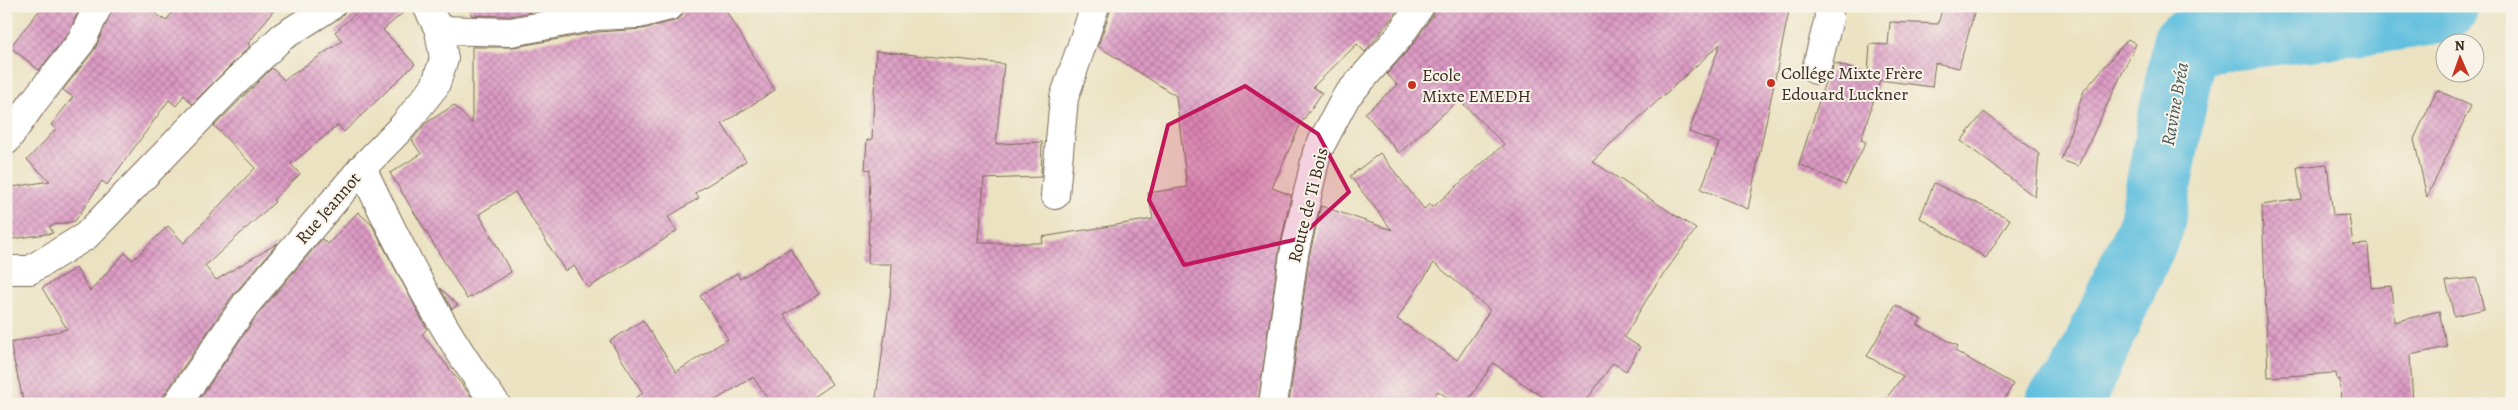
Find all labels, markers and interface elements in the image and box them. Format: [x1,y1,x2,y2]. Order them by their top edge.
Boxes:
north arrow [2436,32,2486,82]
text: N [2454,36,2465,55]
water label: Ravine Bréa [2155,60,2195,148]
place label: Collége Mixte Frère Edouard Luckner [1781,61,1923,106]
place label: Ecole Mixte EMEDH [1422,63,1531,108]
marker: Collége Mixte Frère Edouard Luckner [1765,77,1777,89]
marker: Ecole Mixte EMEDH [1406,79,1418,91]
street label: Route de Ti Bois [1282,145,1334,265]
street label: Rue Jeannot [290,167,366,249]

